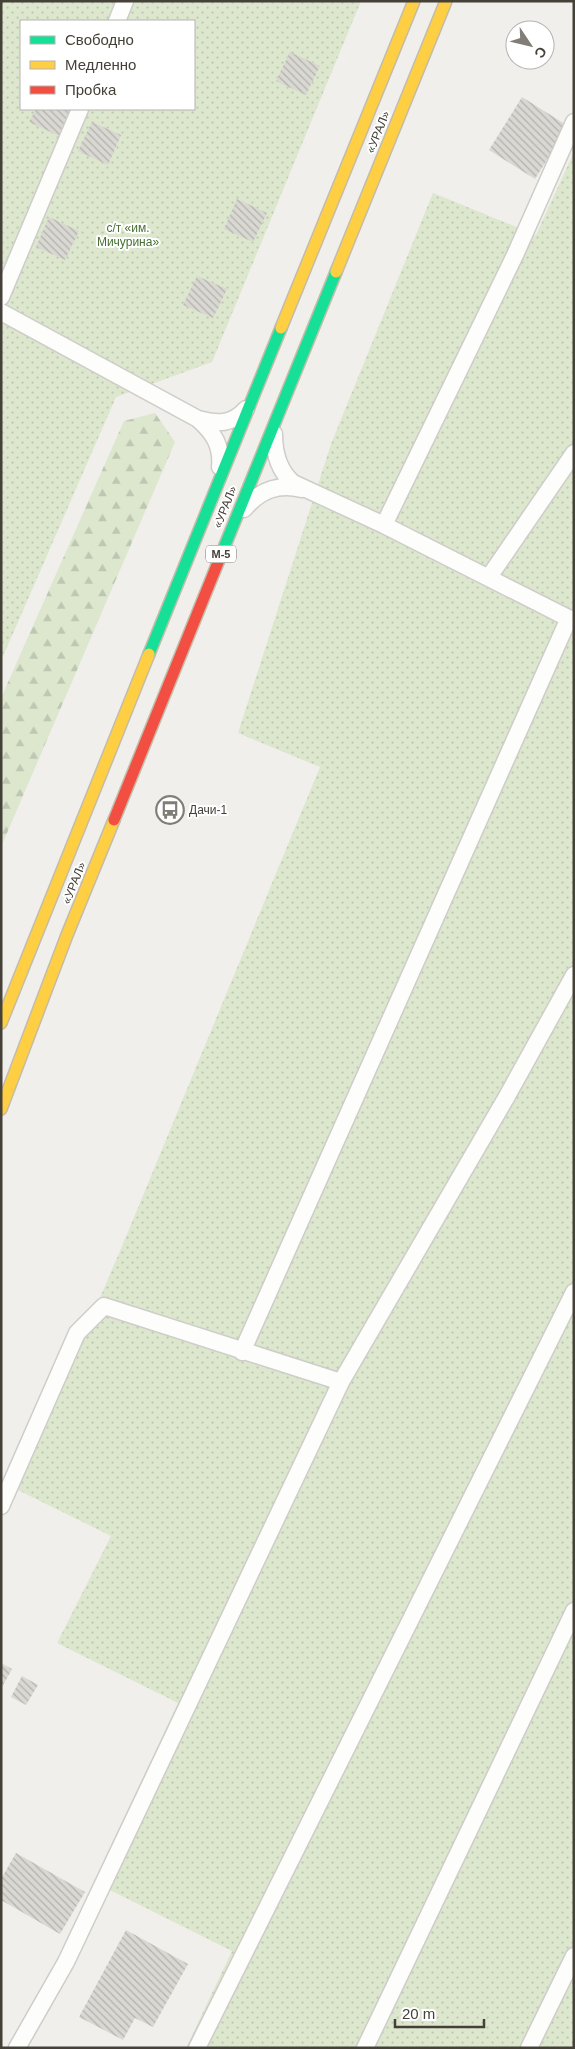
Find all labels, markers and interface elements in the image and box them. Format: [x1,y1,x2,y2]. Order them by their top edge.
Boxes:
legend [20,20,195,110]
north arrow [505,20,555,70]
text: Свободно [65,31,134,48]
text: С [531,44,550,61]
text: Медленно [65,56,136,73]
text: Пробка [65,81,117,98]
street label: «УРАЛ» [363,109,393,155]
park label: с/т «им. Мичурина» [97,221,159,249]
street label: «УРАЛ» [210,484,240,530]
road number: М-5 [206,546,236,562]
bus stop icon: Дачи-1 [155,795,185,825]
place label: Дачи-1 [189,803,227,817]
street label: «УРАЛ» [59,860,89,906]
scale bar [395,1996,484,2028]
text: 20 m [402,2005,435,2022]

